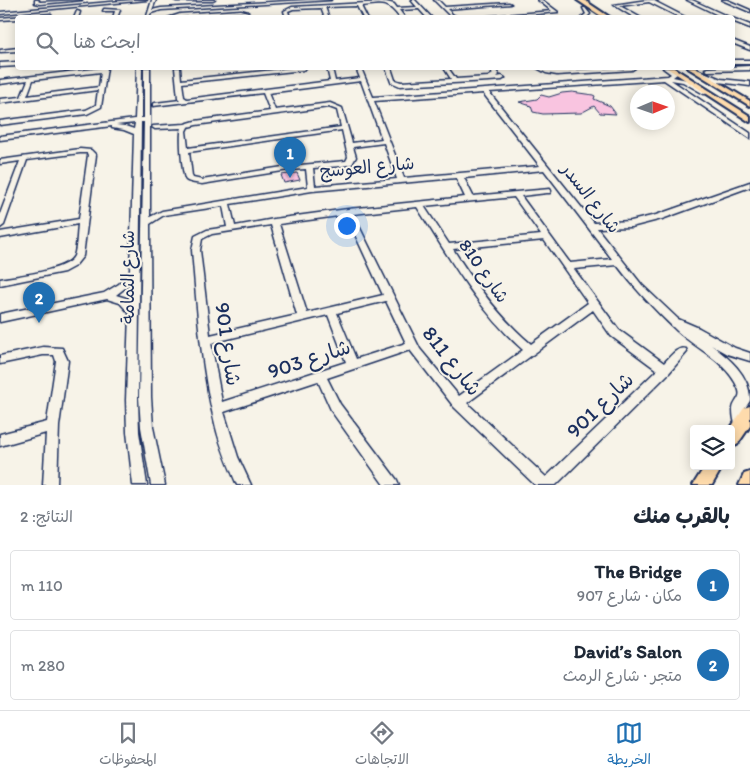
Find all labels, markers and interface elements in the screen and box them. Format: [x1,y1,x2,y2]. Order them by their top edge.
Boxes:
search box [15,15,735,70]
icon: search [33,29,61,57]
text: ابحث هنا [73,30,141,53]
north arrow [630,85,675,130]
pin: 1 [274,137,306,178]
street label: شارع العوسج [319,152,415,183]
street label: شارع السدر [555,157,625,238]
your location [334,213,360,239]
street label: شارع الثمامة [117,230,140,324]
street label: شارع 810 [453,235,514,308]
pin: 2 [23,282,55,323]
street label: شارع 901 [207,301,247,388]
street label: شارع 811 [415,321,487,402]
street label: شارع 903 [264,333,354,386]
street label: شارع 901 [561,367,641,445]
map controls [690,425,735,470]
button: layers [690,425,735,470]
text: بالقرب منك [633,503,730,528]
text: النتائج: 2 [20,507,73,526]
text: The Bridge [595,560,682,583]
text: 110 m [21,576,63,595]
text: 1 [709,576,717,595]
text: مكان · شارع 907 [577,586,682,605]
text: David’s Salon [574,640,682,663]
text: 280 m [21,656,65,675]
text: 2 [709,656,717,675]
text: متجر · شارع الرمث [563,666,682,685]
tab: المحفوظات [99,719,157,772]
tab: الاتجاهات [355,719,409,772]
tab: الخريطة [607,719,651,772]

